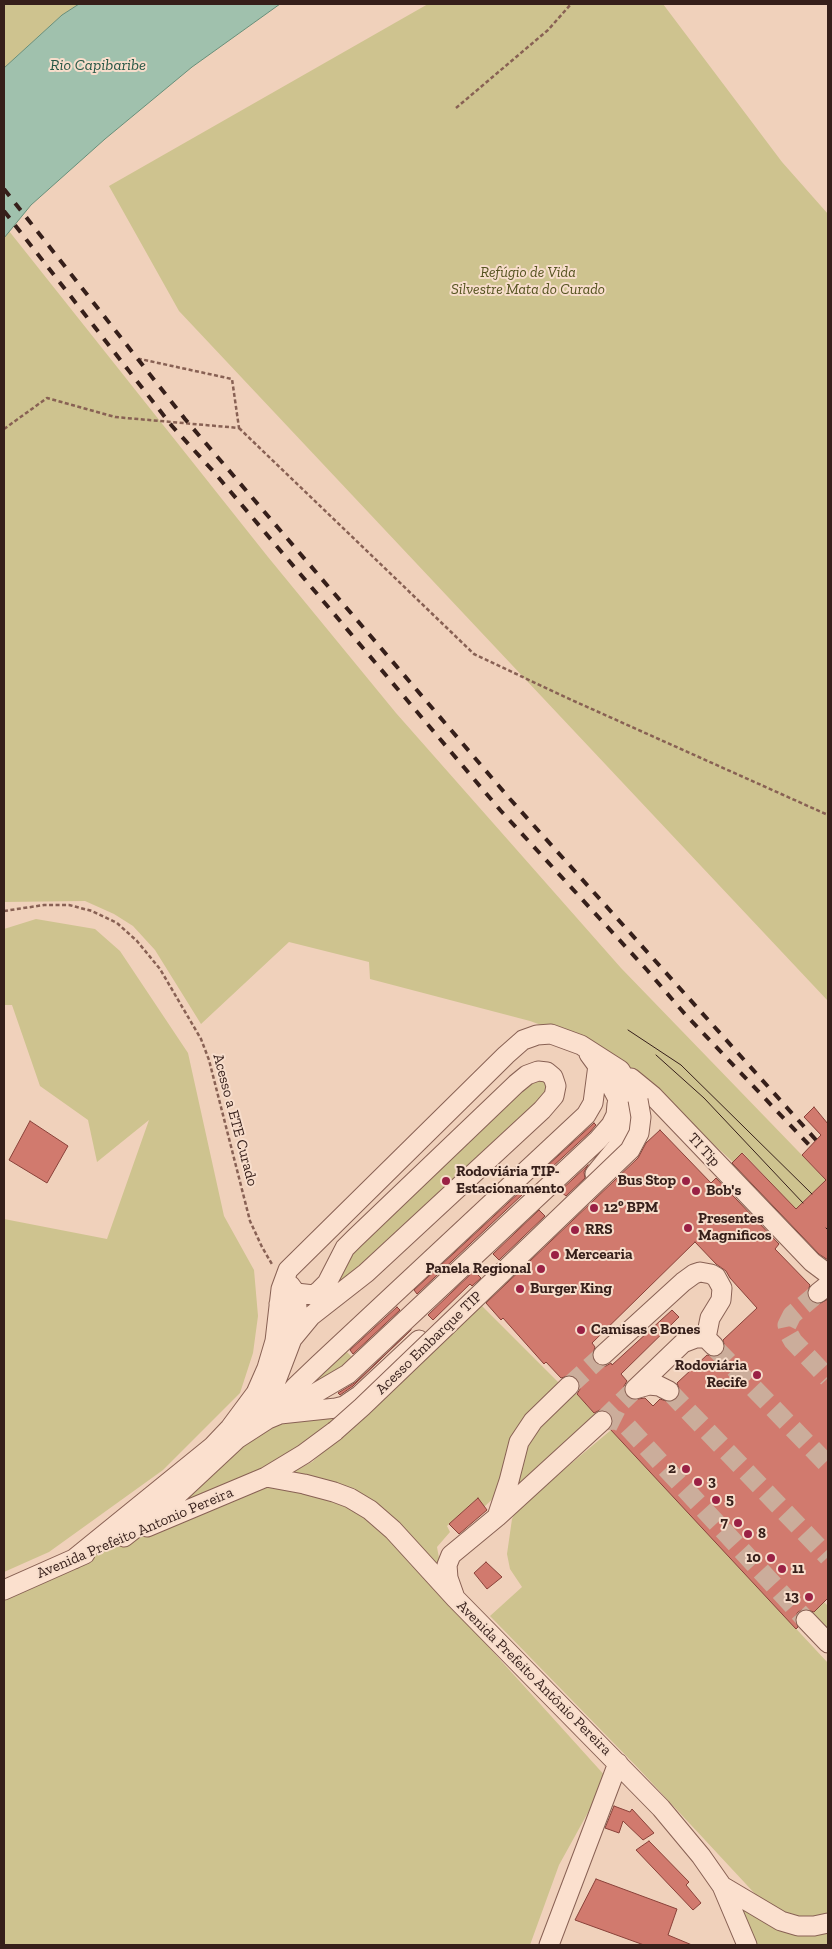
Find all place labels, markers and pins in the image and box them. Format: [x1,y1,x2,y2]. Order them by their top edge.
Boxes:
place label: Rodoviária TIP- Estacionamento [456,1163,564,1198]
place label: Bus Stop [617,1172,676,1190]
marker: Rodoviária TIP- Estacionamento [440,1175,452,1187]
marker: Bus Stop [680,1175,692,1187]
place label: Bob's [706,1182,741,1200]
marker: Bob's [690,1185,702,1197]
place label: 12º BPM [604,1199,658,1217]
marker: 12º BPM [588,1202,600,1214]
place label: Presentes Magnificos [698,1210,772,1245]
place label: RRS [585,1221,612,1239]
marker: Presentes Magnificos [682,1222,694,1234]
marker: RRS [569,1224,581,1236]
place label: Mercearia [565,1246,633,1264]
marker: Mercearia [549,1249,561,1261]
place label: Panela Regional [425,1260,531,1278]
marker: Panela Regional [535,1263,547,1275]
place label: Burger King [530,1280,612,1298]
marker: Burger King [514,1283,526,1295]
place label: Camisas e Bones [591,1321,700,1339]
marker: Camisas e Bones [575,1324,587,1336]
place label: Rodoviária Recife [675,1357,747,1392]
marker: Rodoviária Recife [751,1369,763,1381]
place label: 2 [668,1460,676,1478]
marker: 2 [680,1463,692,1475]
place label: 3 [708,1473,716,1491]
marker: 3 [692,1476,704,1488]
place label: 5 [726,1491,734,1509]
marker: 5 [710,1494,722,1506]
place label: 7 [721,1514,728,1532]
marker: 7 [732,1517,744,1529]
place label: 8 [758,1525,766,1543]
marker: 8 [742,1528,754,1540]
place label: 10 [746,1549,761,1567]
marker: 10 [765,1552,777,1564]
place label: 11 [792,1560,804,1578]
marker: 11 [776,1563,788,1575]
place label: 13 [785,1588,799,1606]
marker: 13 [803,1591,815,1603]

